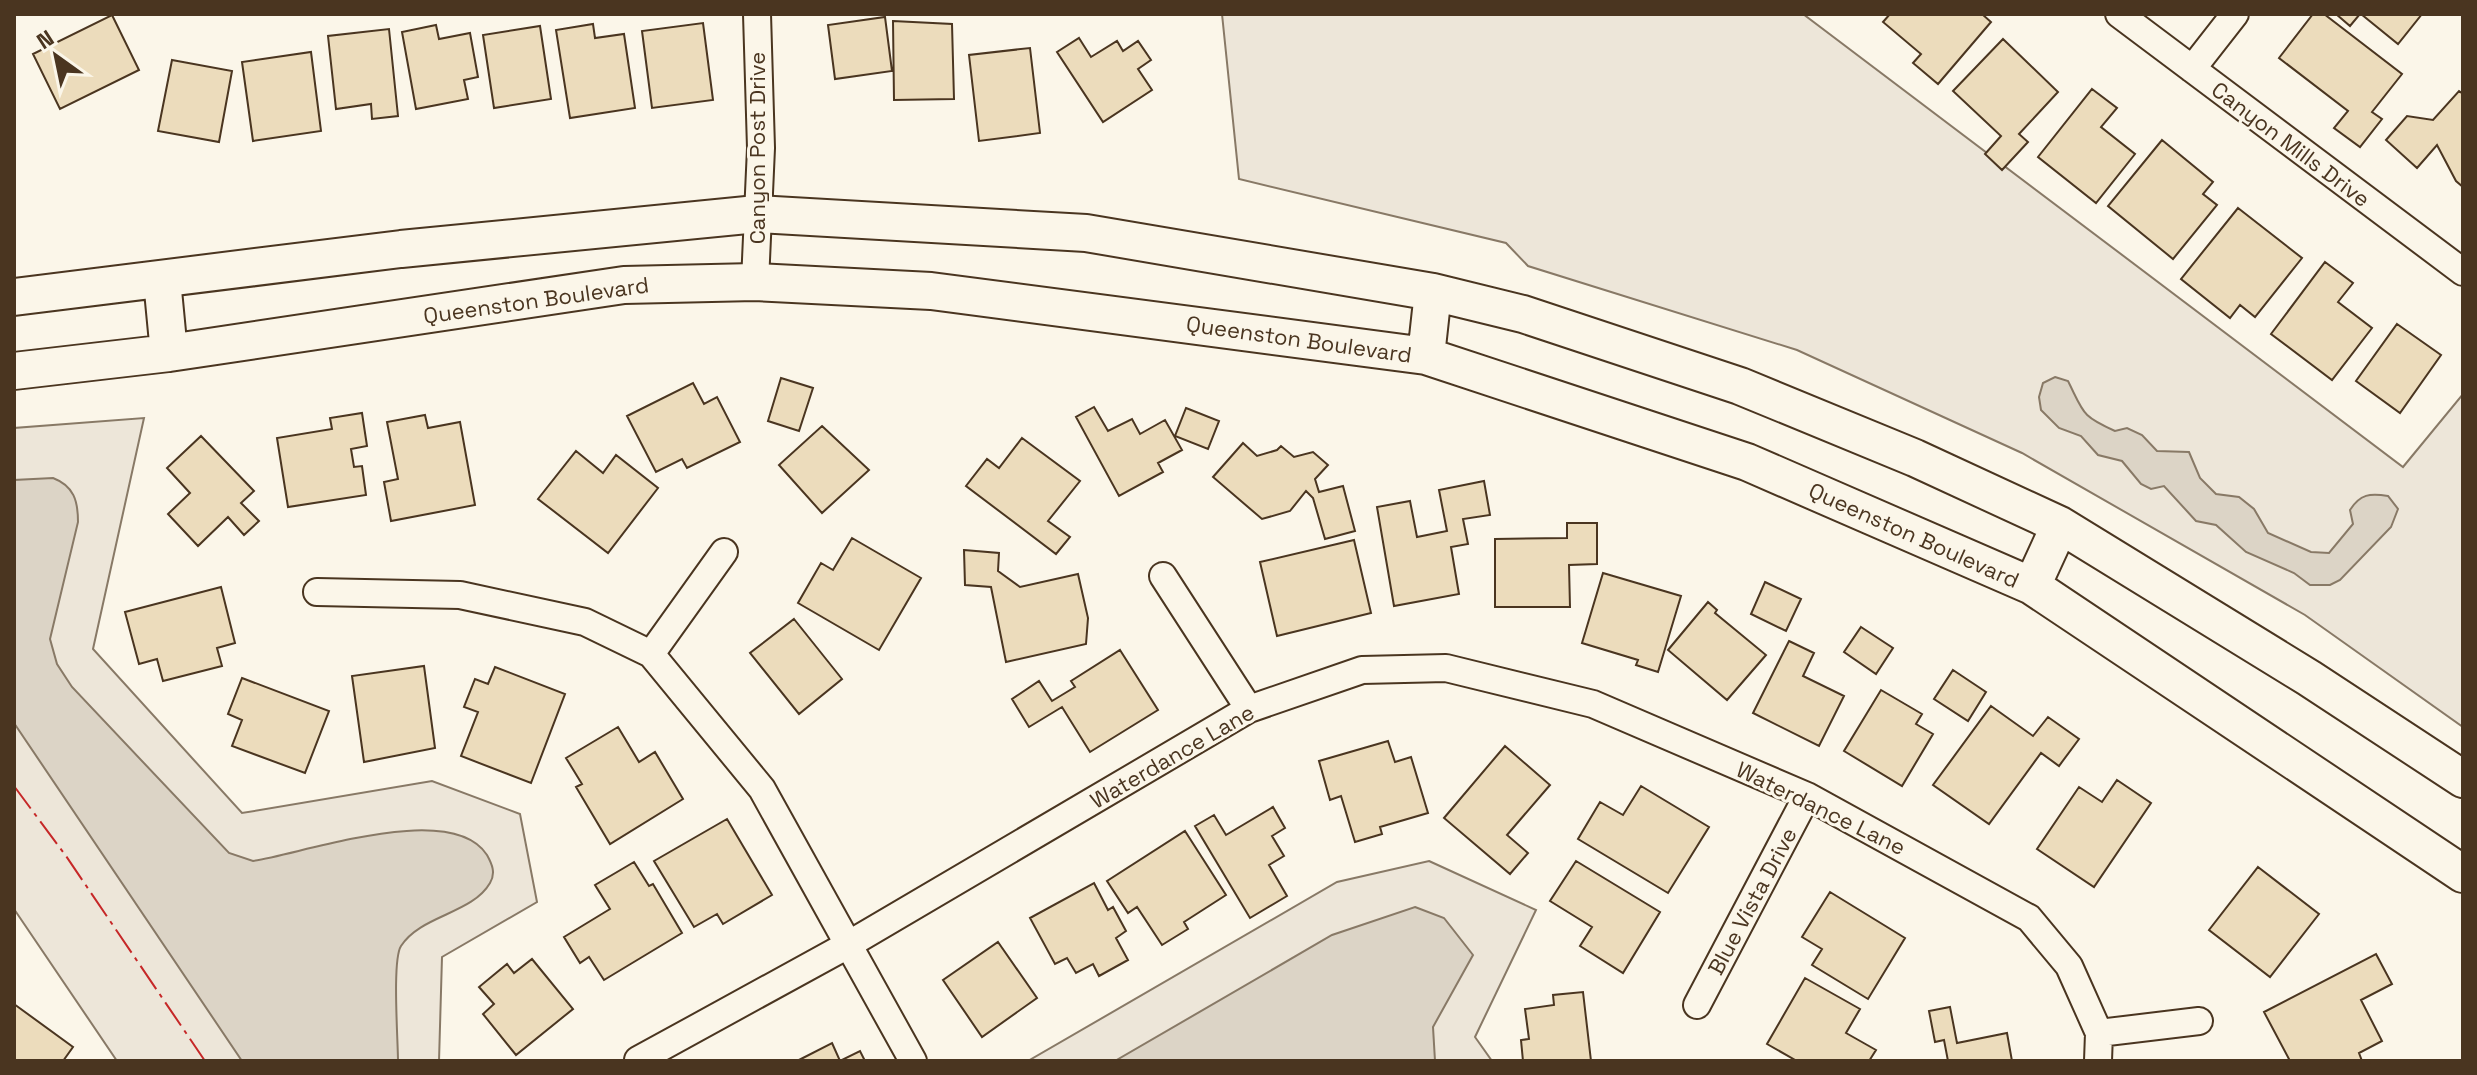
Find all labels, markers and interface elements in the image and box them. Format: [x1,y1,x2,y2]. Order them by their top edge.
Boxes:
north arrow [16,16,96,96]
text: N [31,23,59,55]
street label: Canyon Post Drive [743,52,771,244]
street label: Canyon Mills Drive [2206,75,2376,213]
street label: Queenston Boulevard [421,270,651,330]
street label: Queenston Boulevard [1184,309,1414,369]
street label: Queenston Boulevard [1804,476,2024,594]
street label: Waterdance Lane [1085,698,1259,814]
street label: Waterdance Lane [1732,755,1910,861]
street label: Blue Vista Drive [1701,822,1803,980]

